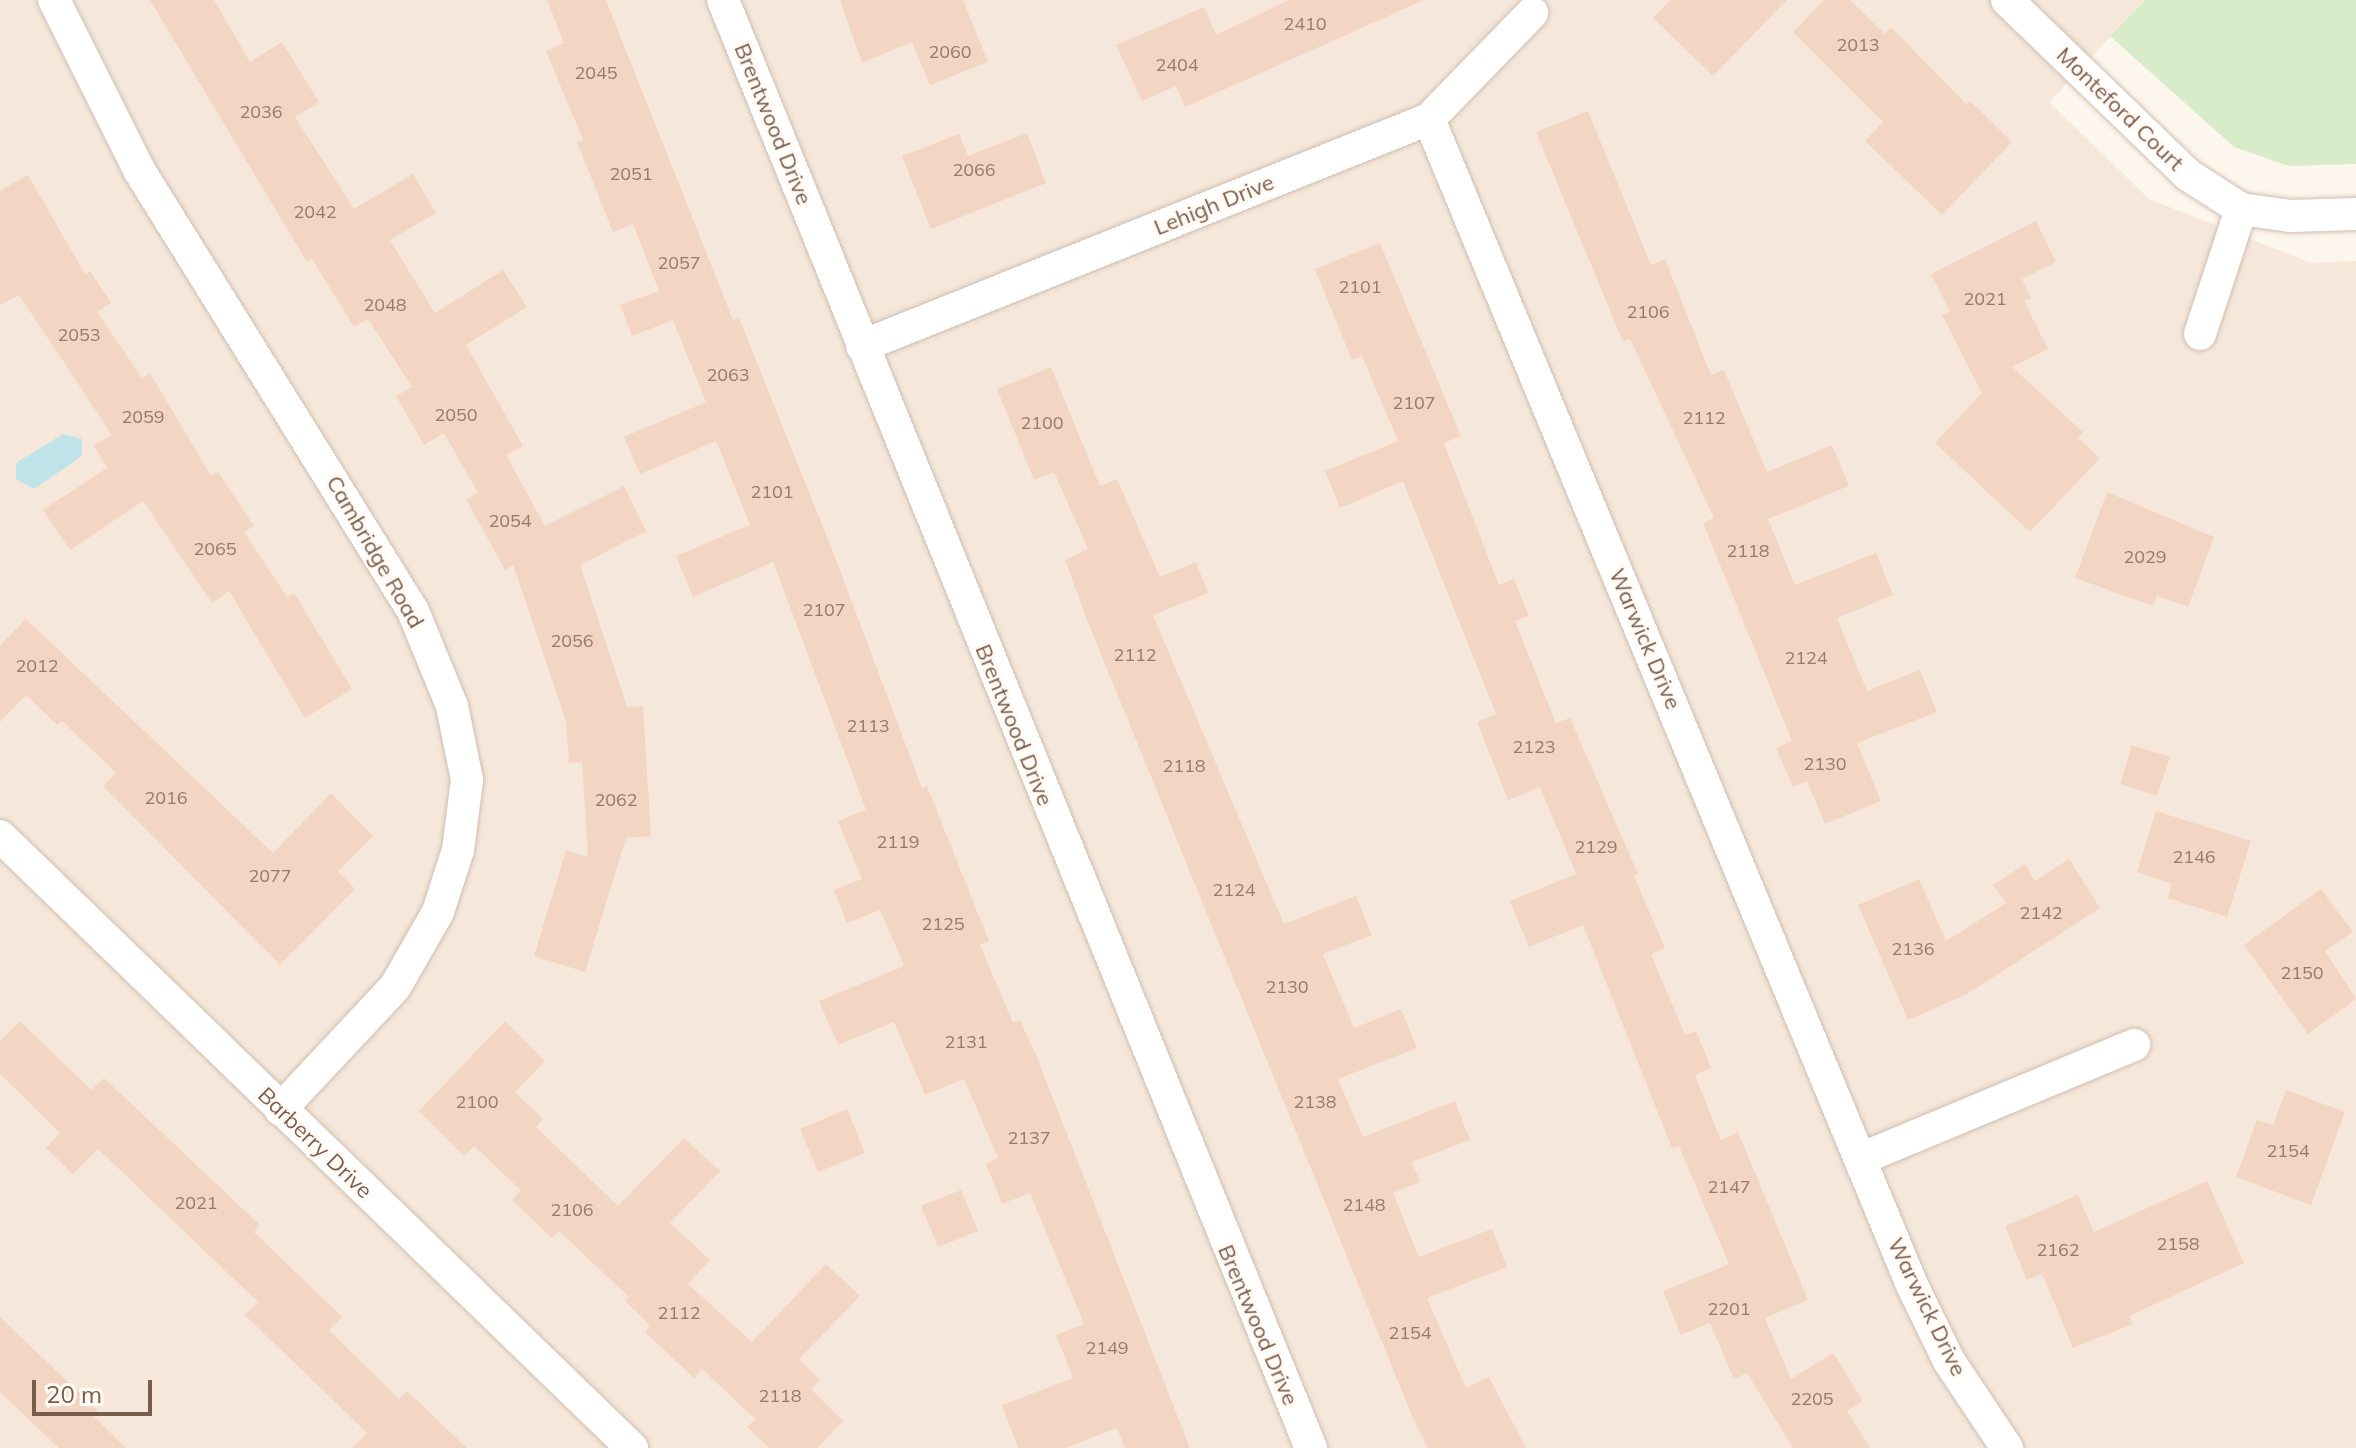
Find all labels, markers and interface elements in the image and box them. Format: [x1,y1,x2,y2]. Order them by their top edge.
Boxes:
house number: 2410 [1283,13,1327,35]
house number: 2013 [1836,34,1880,56]
street label: Brentwood Drive [729,39,817,209]
house number: 2060 [928,41,972,63]
street label: Monteford Court [2051,42,2189,176]
house number: 2404 [1155,54,1199,76]
house number: 2045 [574,62,618,84]
house number: 2036 [239,101,283,123]
house number: 2066 [952,159,996,181]
house number: 2051 [609,163,653,185]
street label: Lehigh Drive [1150,169,1278,241]
house number: 2042 [293,201,337,223]
house number: 2057 [657,252,701,274]
house number: 2101 [1338,276,1382,298]
house number: 2021 [1963,288,2007,310]
house number: 2048 [363,294,407,316]
house number: 2106 [1626,301,1670,323]
house number: 2053 [57,324,101,346]
house number: 2063 [706,364,750,386]
house number: 2107 [1392,392,1436,414]
house number: 2050 [434,404,478,426]
house number: 2059 [121,406,165,428]
house number: 2112 [1682,407,1726,429]
house number: 2100 [1020,412,1064,434]
street label: Cambridge Road [321,471,429,633]
house number: 2101 [750,481,794,503]
house number: 2054 [488,510,532,532]
house number: 2065 [193,538,237,560]
house number: 2118 [1726,540,1770,562]
house number: 2029 [2123,546,2167,568]
street label: Warwick Drive [1603,565,1687,713]
house number: 2107 [802,599,846,621]
house number: 2056 [550,630,594,652]
street label: Brentwood Drive [970,640,1058,810]
house number: 2112 [1113,644,1157,666]
house number: 2124 [1784,647,1828,669]
house number: 2012 [15,655,59,677]
house number: 2113 [846,715,890,737]
house number: 2123 [1512,736,1556,758]
house number: 2130 [1803,753,1847,775]
house number: 2118 [1162,755,1206,777]
house number: 2016 [144,787,188,809]
house number: 2062 [594,789,638,811]
house number: 2119 [876,831,920,853]
house number: 2129 [1574,836,1618,858]
house number: 2146 [2172,846,2216,868]
house number: 2077 [248,865,292,887]
house number: 2124 [1212,879,1256,901]
house number: 2142 [2019,902,2063,924]
house number: 2125 [921,913,965,935]
house number: 2136 [1891,938,1935,960]
house number: 2150 [2280,962,2324,984]
house number: 2130 [1265,976,1309,998]
house number: 2131 [944,1031,988,1053]
street label: Barberry Drive [252,1082,378,1204]
house number: 2100 [455,1091,499,1113]
house number: 2138 [1293,1091,1337,1113]
house number: 2137 [1007,1127,1051,1149]
house number: 2154 [2266,1140,2310,1162]
house number: 2147 [1707,1176,1751,1198]
house number: 2021 [174,1192,218,1214]
house number: 2148 [1342,1194,1386,1216]
house number: 2106 [550,1199,594,1221]
house number: 2158 [2156,1233,2200,1255]
street label: Warwick Drive [1882,1234,1972,1380]
house number: 2162 [2036,1239,2080,1261]
street label: Brentwood Drive [1212,1241,1304,1409]
house number: 2201 [1707,1298,1751,1320]
house number: 2112 [657,1302,701,1324]
house number: 2154 [1388,1322,1432,1344]
house number: 2149 [1085,1337,1129,1359]
scale bar [36,1364,156,1414]
text: 20 m [46,1379,102,1409]
house number: 2118 [758,1385,802,1407]
house number: 2205 [1790,1388,1834,1410]

